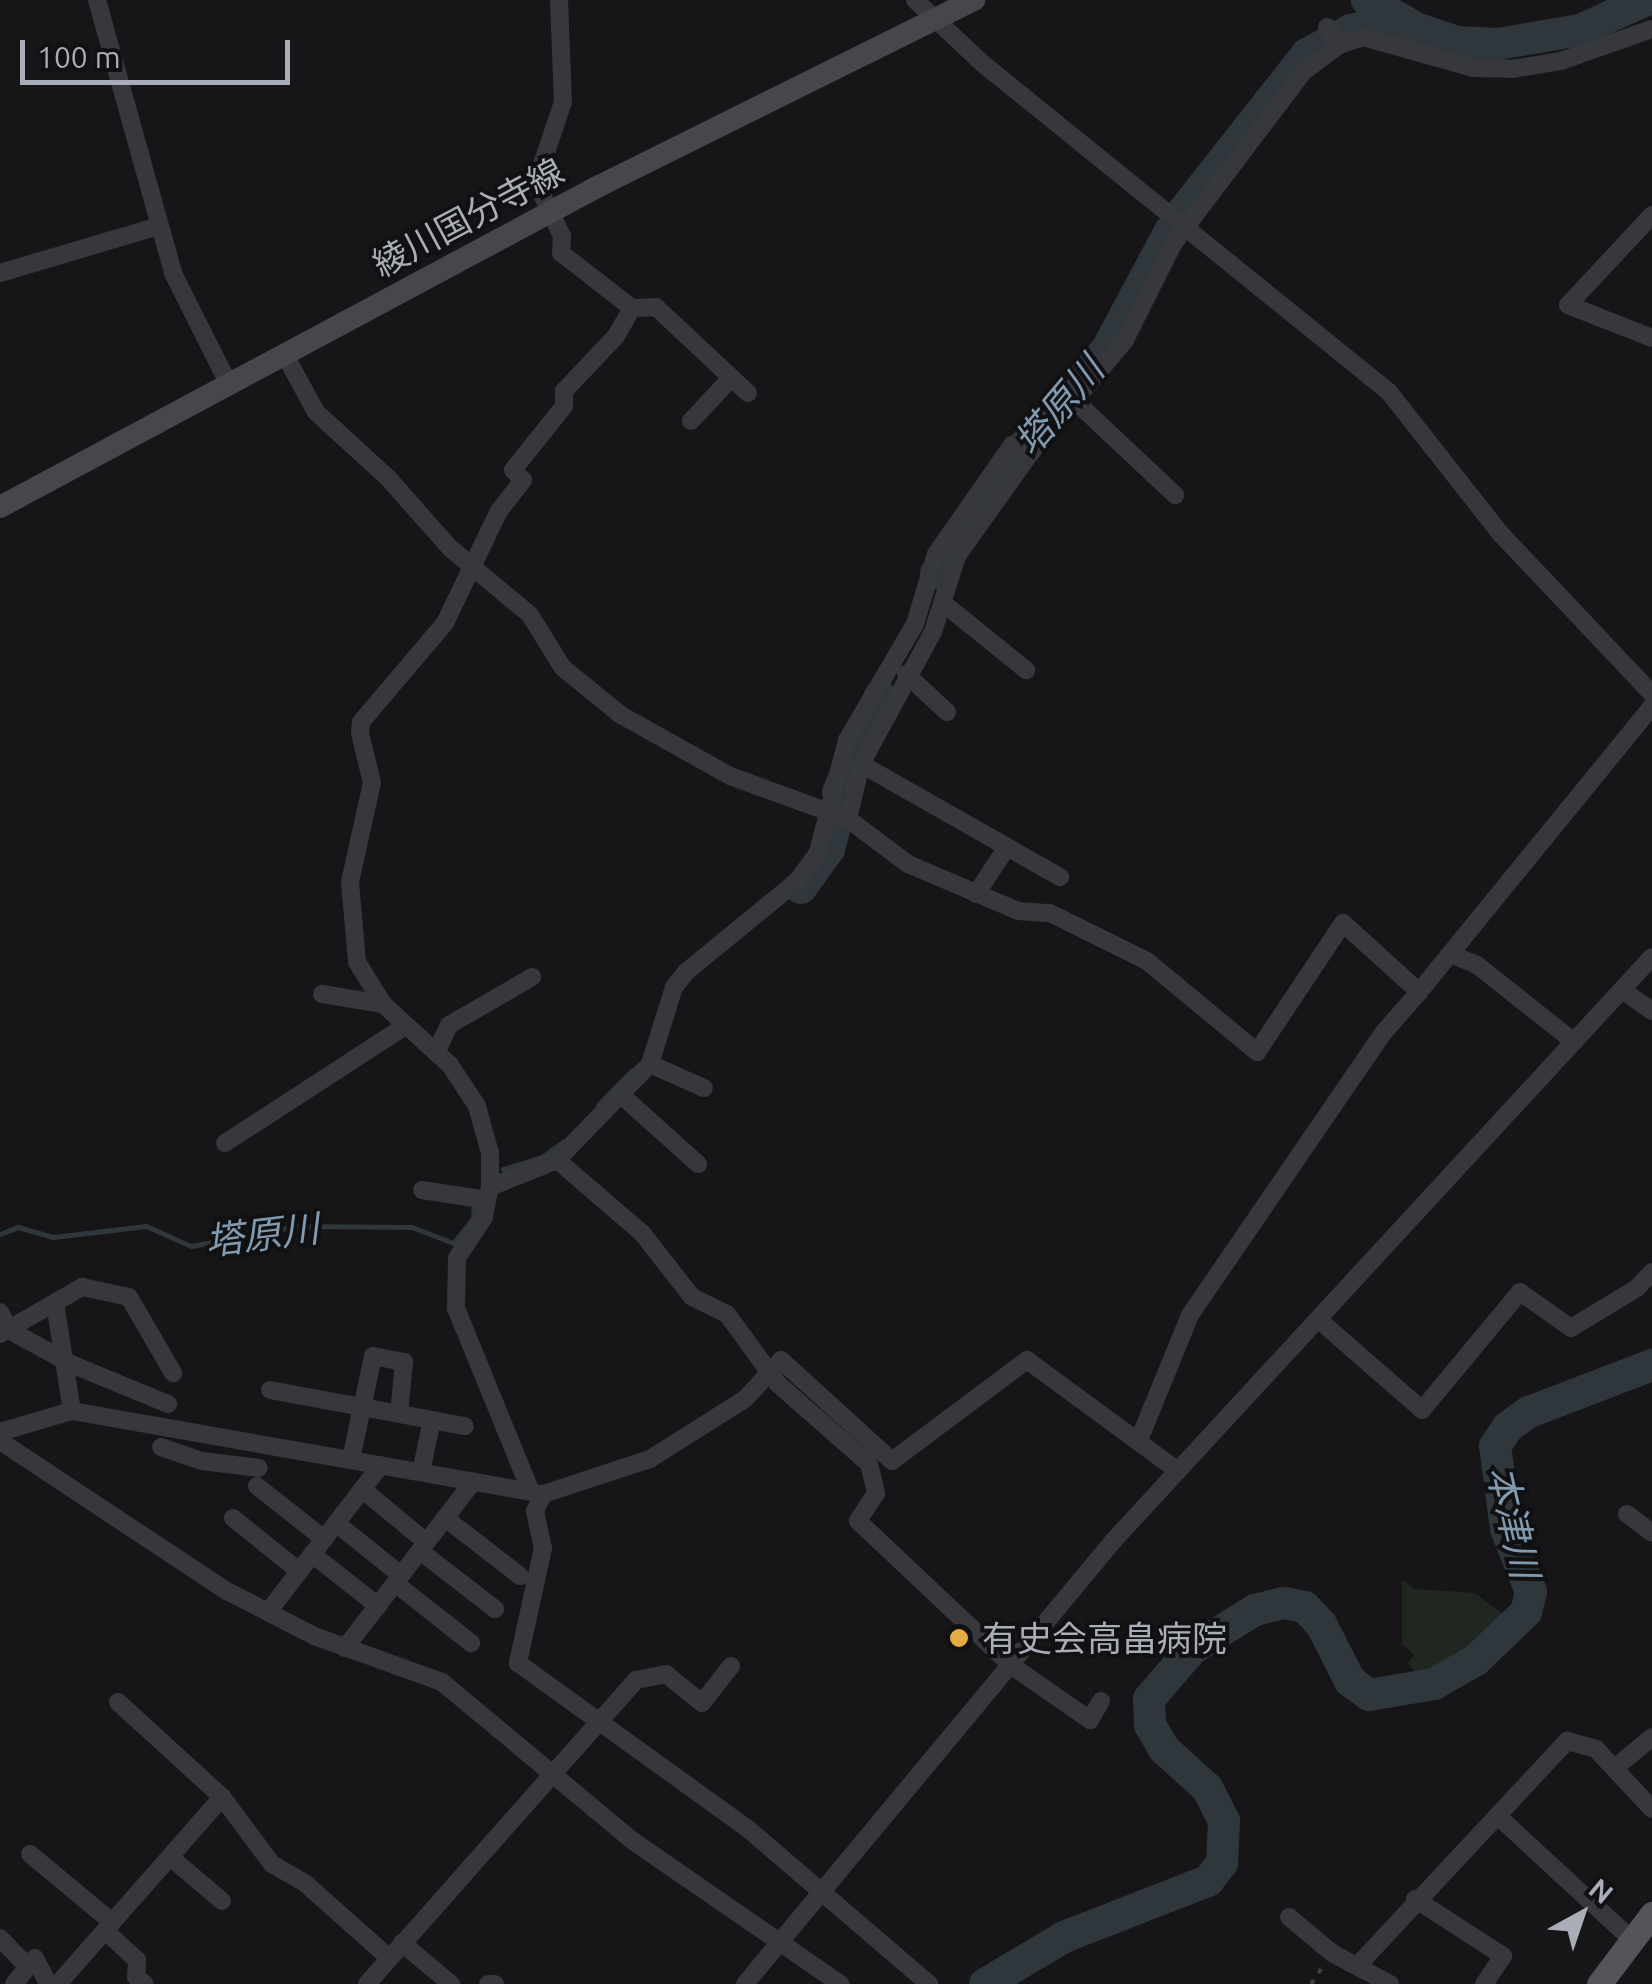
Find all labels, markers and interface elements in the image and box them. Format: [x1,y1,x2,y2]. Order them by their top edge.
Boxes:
scale bar [25,20,295,82]
text: 100 m [37,40,121,74]
street label: 綾川国分寺線 [365,149,571,285]
water label: 塔原川 [1005,348,1113,464]
water label: 塔原川 [203,1205,321,1265]
water label: 本津川 [1478,1461,1548,1583]
place label: 有史会高畠病院 [982,1617,1227,1659]
marker: 有史会高畠病院 [946,1625,972,1651]
north arrow [1532,1864,1632,1964]
text: N [1584,1872,1620,1909]

